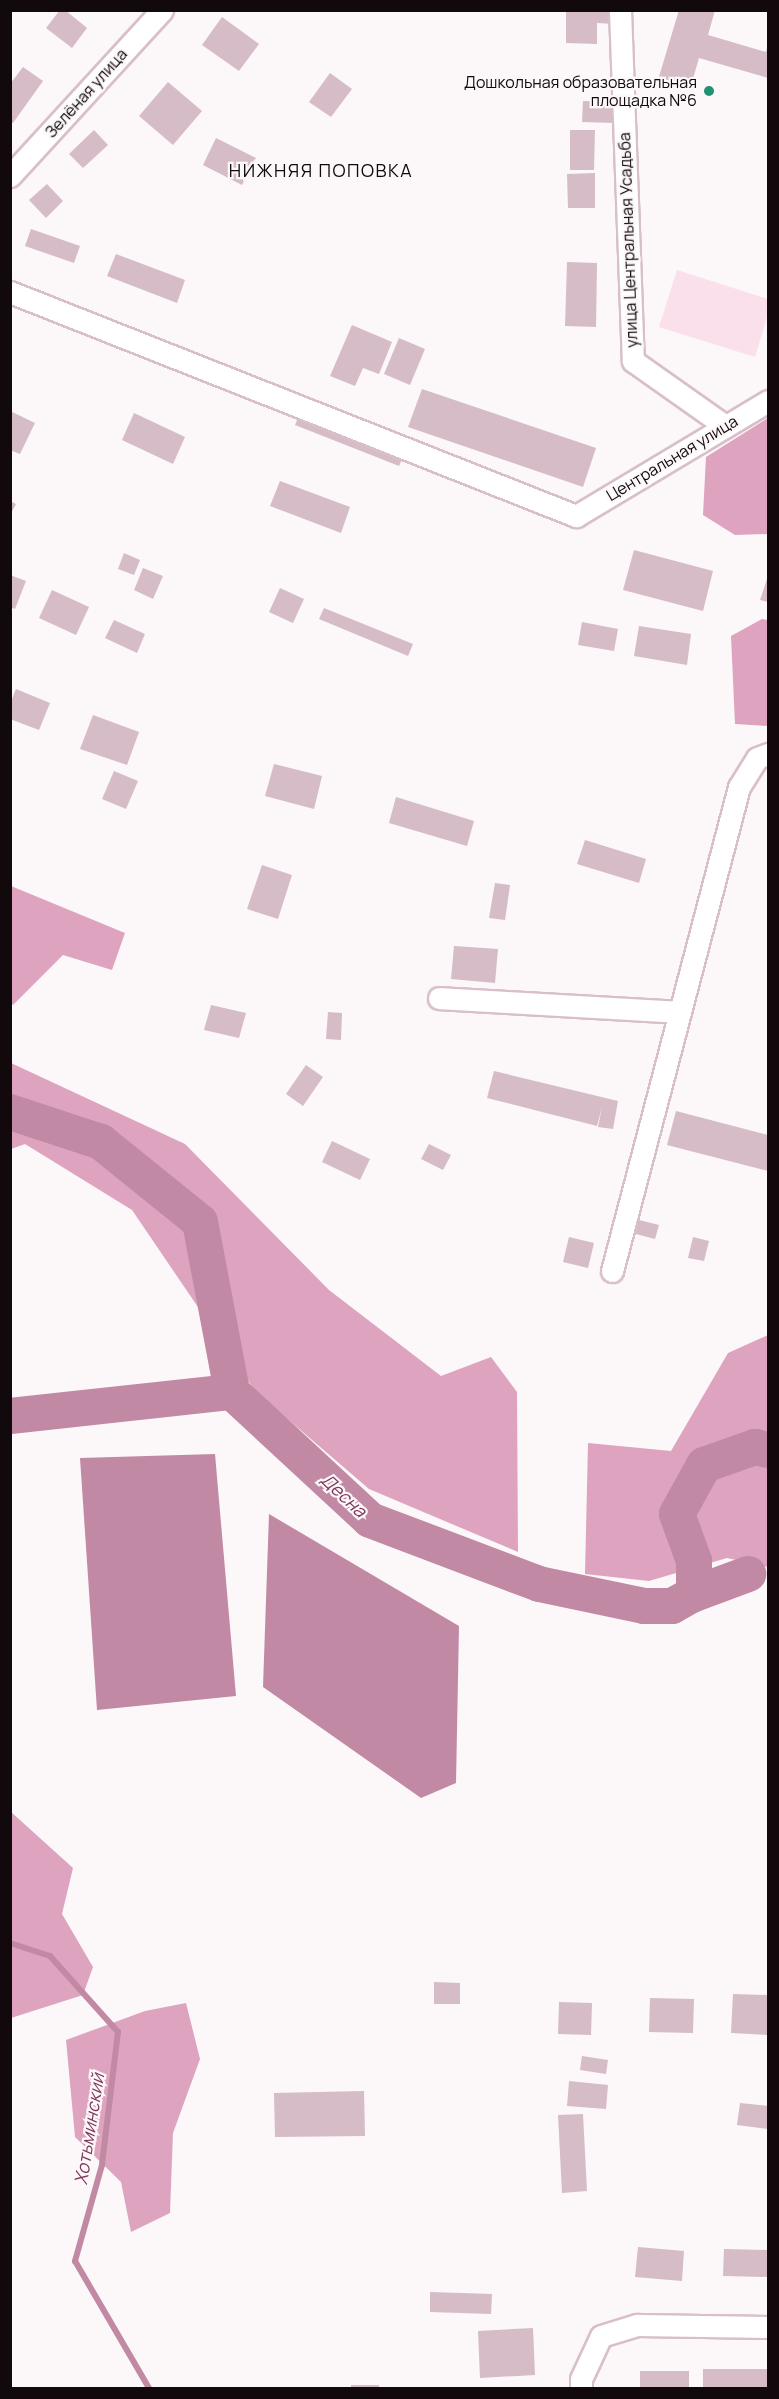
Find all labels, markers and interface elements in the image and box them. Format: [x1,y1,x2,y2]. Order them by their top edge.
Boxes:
street label: Зелёная улица [41,45,131,141]
place label: Дошкольная образовательная площадка №6 [464,72,697,110]
marker: Дошкольная образовательная площадка №6 [702,84,716,98]
street label: улица Центральная Усадьба [615,132,641,348]
district label: НИЖНЯЯ ПОПОВКА [229,159,413,181]
street label: Центральная улица [603,411,741,505]
water label: Десна [317,1469,371,1521]
water label: Хотьминский [70,2072,108,2186]

